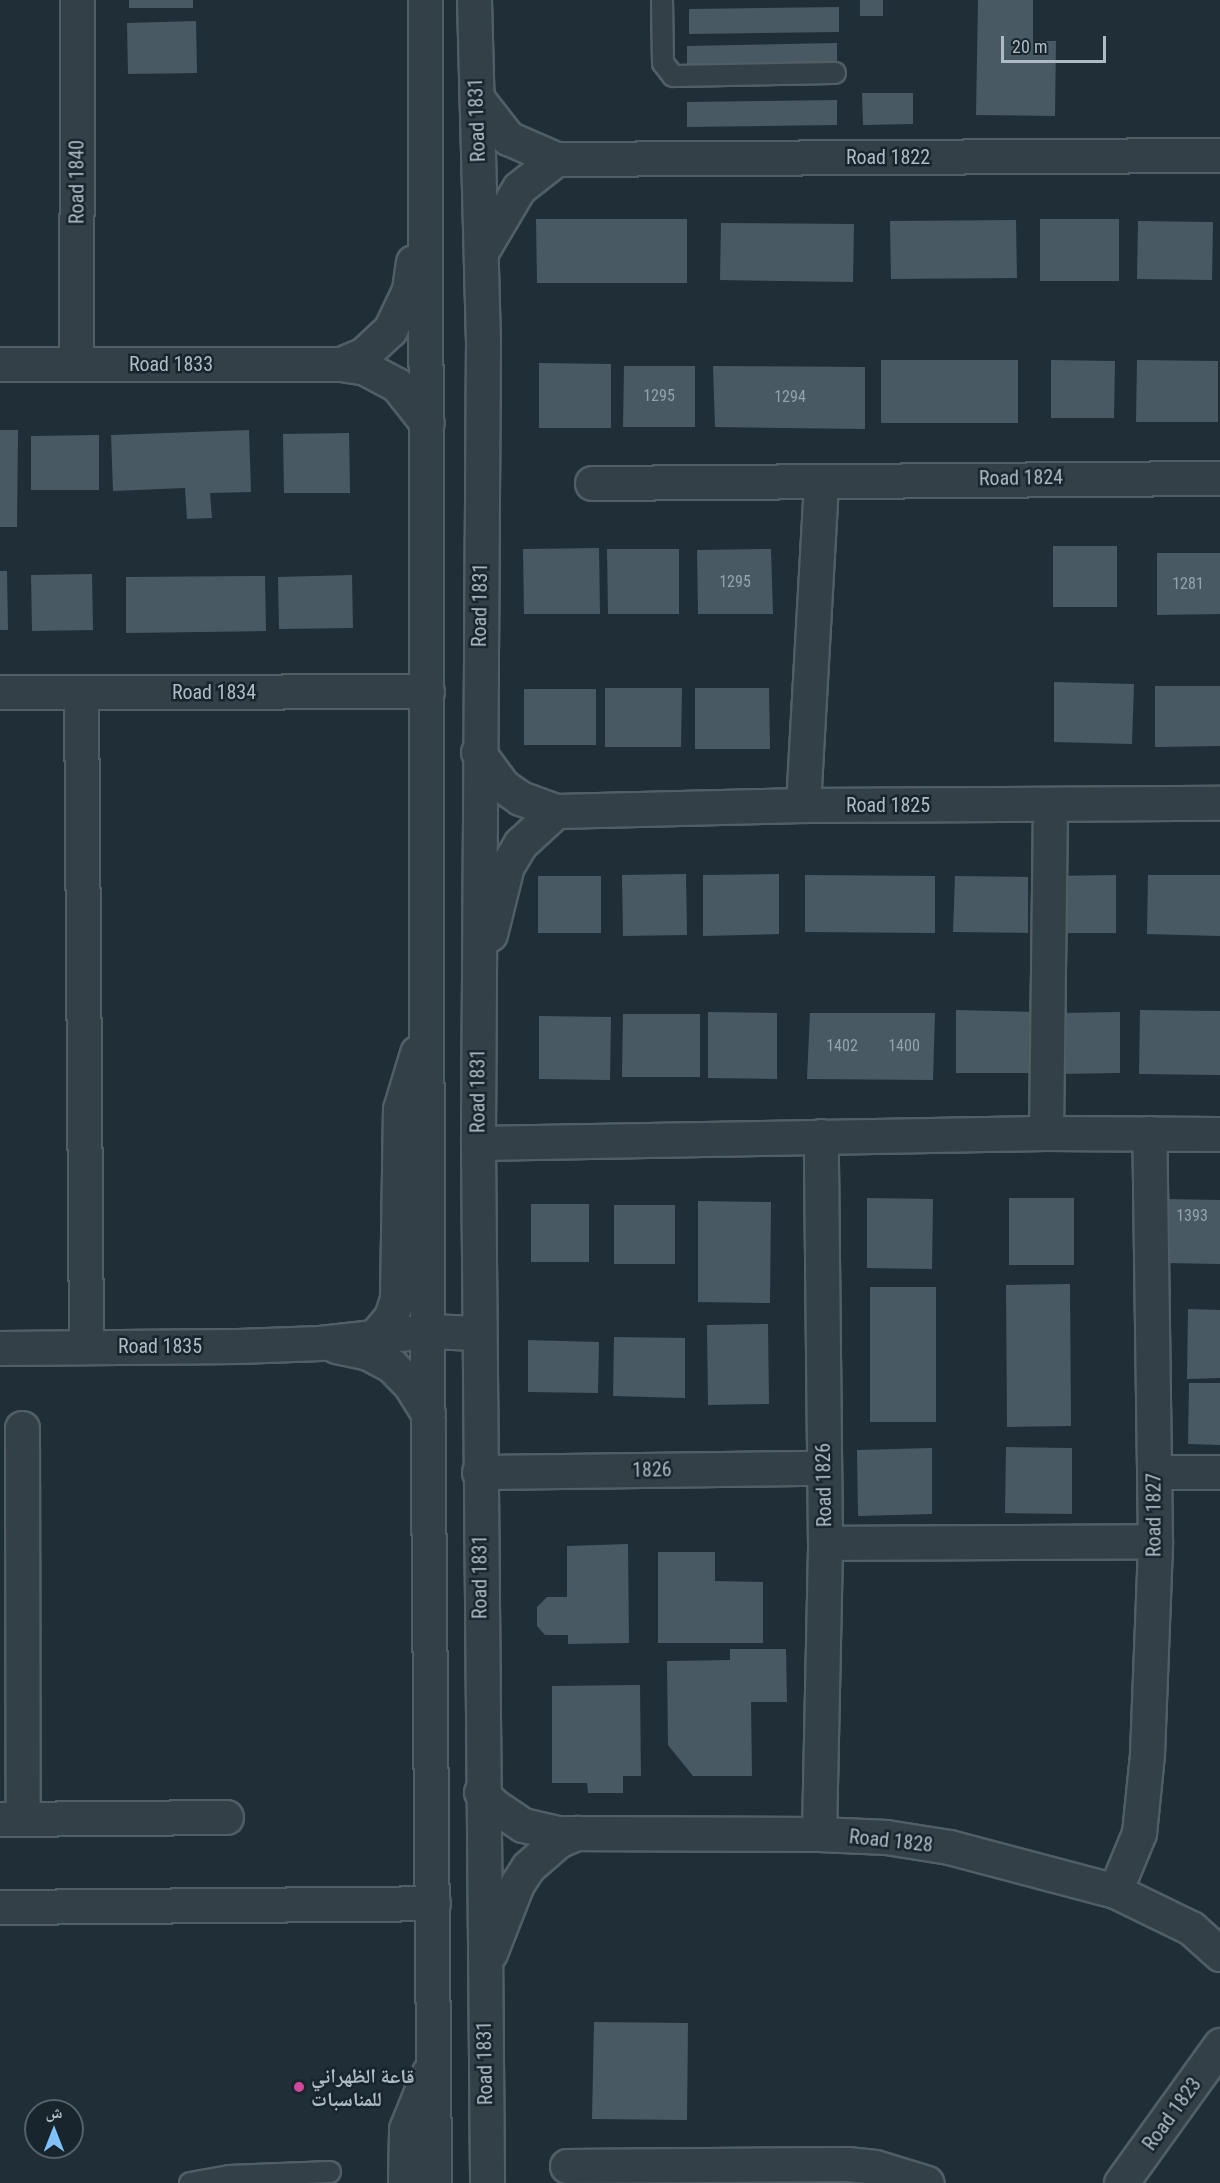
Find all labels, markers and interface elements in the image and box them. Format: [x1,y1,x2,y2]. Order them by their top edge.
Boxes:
scale bar [1004,24,1109,62]
text: 20 m [1012,36,1047,57]
street label: Road 1831 [464,77,490,163]
street label: Road 1840 [65,140,89,224]
street label: Road 1822 [846,145,930,169]
street label: Road 1833 [129,352,213,376]
house number: 1295 [643,386,675,406]
house number: 1294 [774,387,806,407]
street label: Road 1824 [979,465,1063,491]
street label: Road 1831 [467,563,493,647]
house number: 1295 [719,572,751,592]
house number: 1281 [1172,574,1204,594]
street label: Road 1834 [172,680,256,704]
street label: Road 1825 [846,793,930,817]
house number: 1402 [826,1036,858,1056]
house number: 1400 [888,1036,920,1056]
street label: Road 1831 [466,1049,490,1133]
house number: 1393 [1176,1206,1208,1226]
street label: Road 1835 [118,1334,202,1358]
street label: Road 1826 [811,1443,837,1527]
street label: 1826 [632,1458,672,1482]
street label: Road 1827 [1142,1473,1166,1557]
street label: Road 1831 [468,1535,492,1619]
street label: Road 1828 [848,1825,934,1857]
street label: Road 1831 [472,2021,498,2105]
place label: قاعة الظهراني للمناسبات [311,2064,415,2111]
street label: Road 1823 [1138,2073,1206,2155]
marker: قاعة الظهراني للمناسبات [292,2080,306,2094]
north arrow [24,2099,84,2159]
text: ش [46,2103,62,2122]

